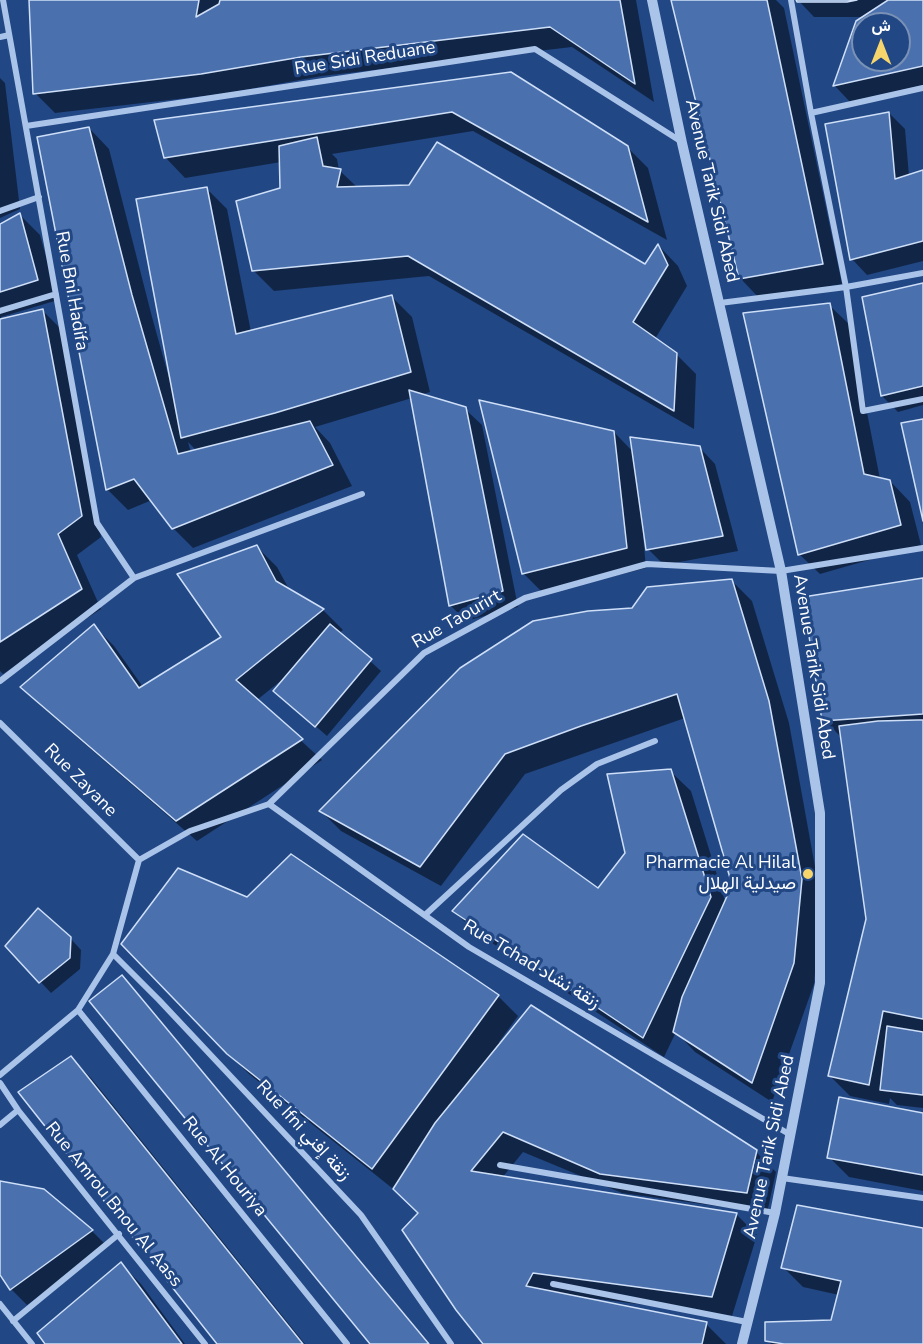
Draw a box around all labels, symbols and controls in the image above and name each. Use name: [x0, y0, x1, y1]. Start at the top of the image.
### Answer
north arrow: [851, 12, 911, 72]
text: ش: [871, 15, 891, 37]
street label: Rue Sidi Reduane: [293, 37, 437, 81]
street label: Avenue Tarik Sidi Abed: [679, 97, 743, 285]
street label: Rue Bni Hadifa: [50, 230, 92, 352]
street label: Avenue Tarik Sidi Abed: [788, 573, 838, 761]
street label: Rue Taourirt: [409, 586, 505, 654]
street label: Rue Zayane: [39, 740, 121, 822]
place label: Pharmacie Al Hilal صيدلية الهلال: [646, 853, 796, 896]
marker: Pharmacie Al Hilal صيدلية الهلال: [801, 867, 815, 881]
street label: Rue Tchad زنقة نشاد: [459, 916, 603, 1014]
street label: Avenue Tarik Sidi Abed: [740, 1053, 800, 1241]
street label: Rue Ifni زنقة إفني: [251, 1076, 355, 1186]
street label: Rue Al Houriya: [177, 1113, 271, 1221]
street label: Rue Amrou Bnou Al Aass: [40, 1118, 186, 1292]

